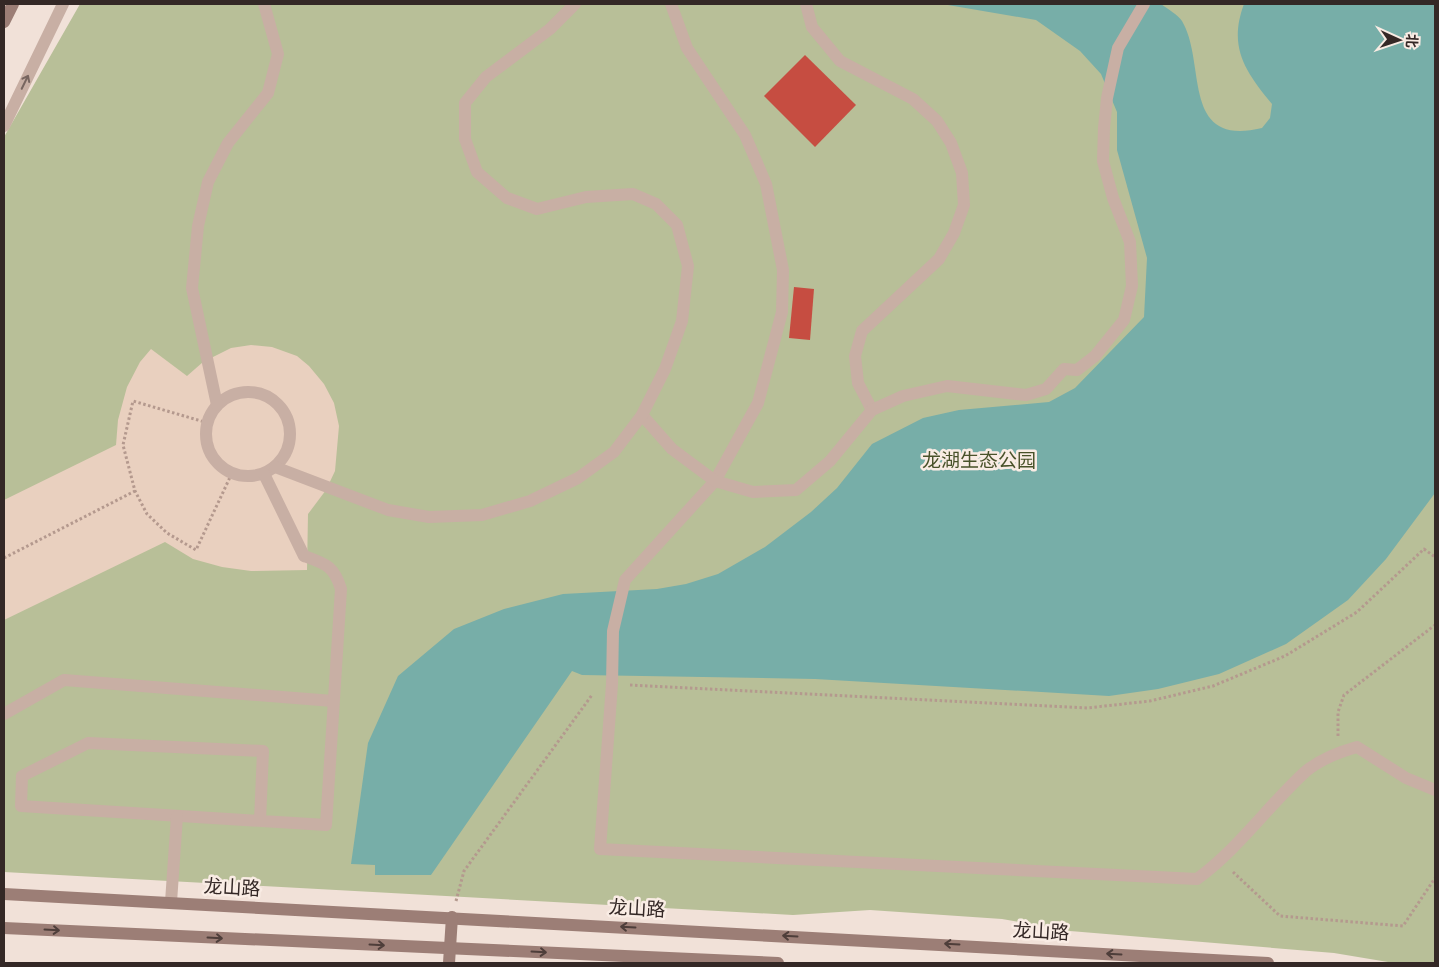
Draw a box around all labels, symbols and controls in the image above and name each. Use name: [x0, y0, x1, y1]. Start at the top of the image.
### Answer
north arrow: [1374, 15, 1424, 65]
text: 北: [1404, 33, 1419, 48]
one-way arrow: [20, 75, 30, 90]
park label: 龙湖生态公园: [922, 450, 1036, 471]
street label: 龙山路: [203, 877, 261, 899]
street label: 龙山路: [608, 898, 666, 920]
street label: 龙山路: [1012, 921, 1070, 943]
one-way arrow: [620, 922, 636, 931]
one-way arrow: [44, 926, 60, 935]
one-way arrow: [782, 931, 798, 940]
one-way arrow: [207, 933, 223, 942]
one-way arrow: [368, 940, 385, 950]
one-way arrow: [944, 940, 960, 949]
one-way arrow: [531, 948, 547, 957]
one-way arrow: [1107, 949, 1123, 958]

